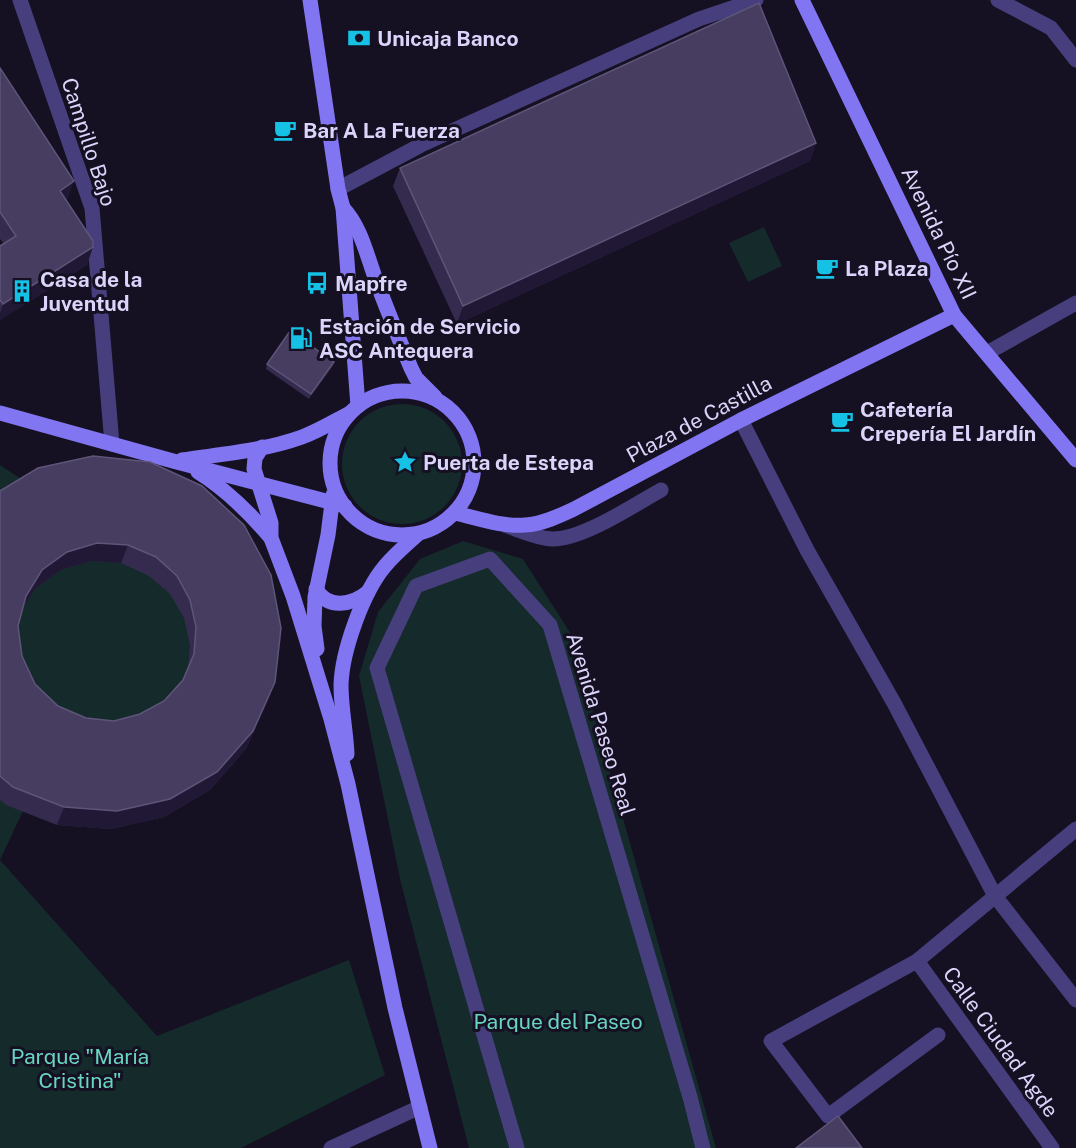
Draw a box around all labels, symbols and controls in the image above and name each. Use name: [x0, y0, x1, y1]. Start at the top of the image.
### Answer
bank icon: Unicaja Banco: [346, 25, 372, 51]
place label: Unicaja Banco: [377, 26, 519, 51]
street label: Campillo Bajo: [56, 75, 122, 209]
cafe icon: Bar A La Fuerza: [272, 117, 298, 143]
place label: Bar A La Fuerza: [303, 118, 460, 143]
street label: Avenida Pío XII: [896, 163, 982, 303]
cafe icon: La Plaza: [814, 255, 840, 281]
place label: La Plaza: [845, 256, 928, 281]
place label: Casa de la Juventud: [40, 267, 142, 316]
bus stop icon: Mapfre: [304, 270, 330, 296]
place label: Mapfre: [335, 271, 408, 296]
building icon: Casa de la Juventud: [9, 278, 35, 304]
place label: Estación de Servicio ASC Antequera: [319, 314, 521, 363]
fuel station icon: Estación de Servicio ASC Antequera: [288, 325, 314, 351]
street label: Plaza de Castilla: [622, 370, 776, 468]
place label: Cafetería Crepería El Jardín: [860, 397, 1036, 446]
cafe icon: Cafetería Crepería El Jardín: [829, 408, 855, 434]
place icon: Puerta de Estepa: [392, 449, 418, 475]
place label: Puerta de Estepa: [423, 450, 594, 475]
street label: Avenida Paseo Real: [561, 629, 641, 819]
street label: Calle Ciudad Agde: [938, 962, 1064, 1122]
park label: Parque del Paseo: [473, 1009, 643, 1034]
park label: Parque "María Cristina": [11, 1044, 149, 1093]

